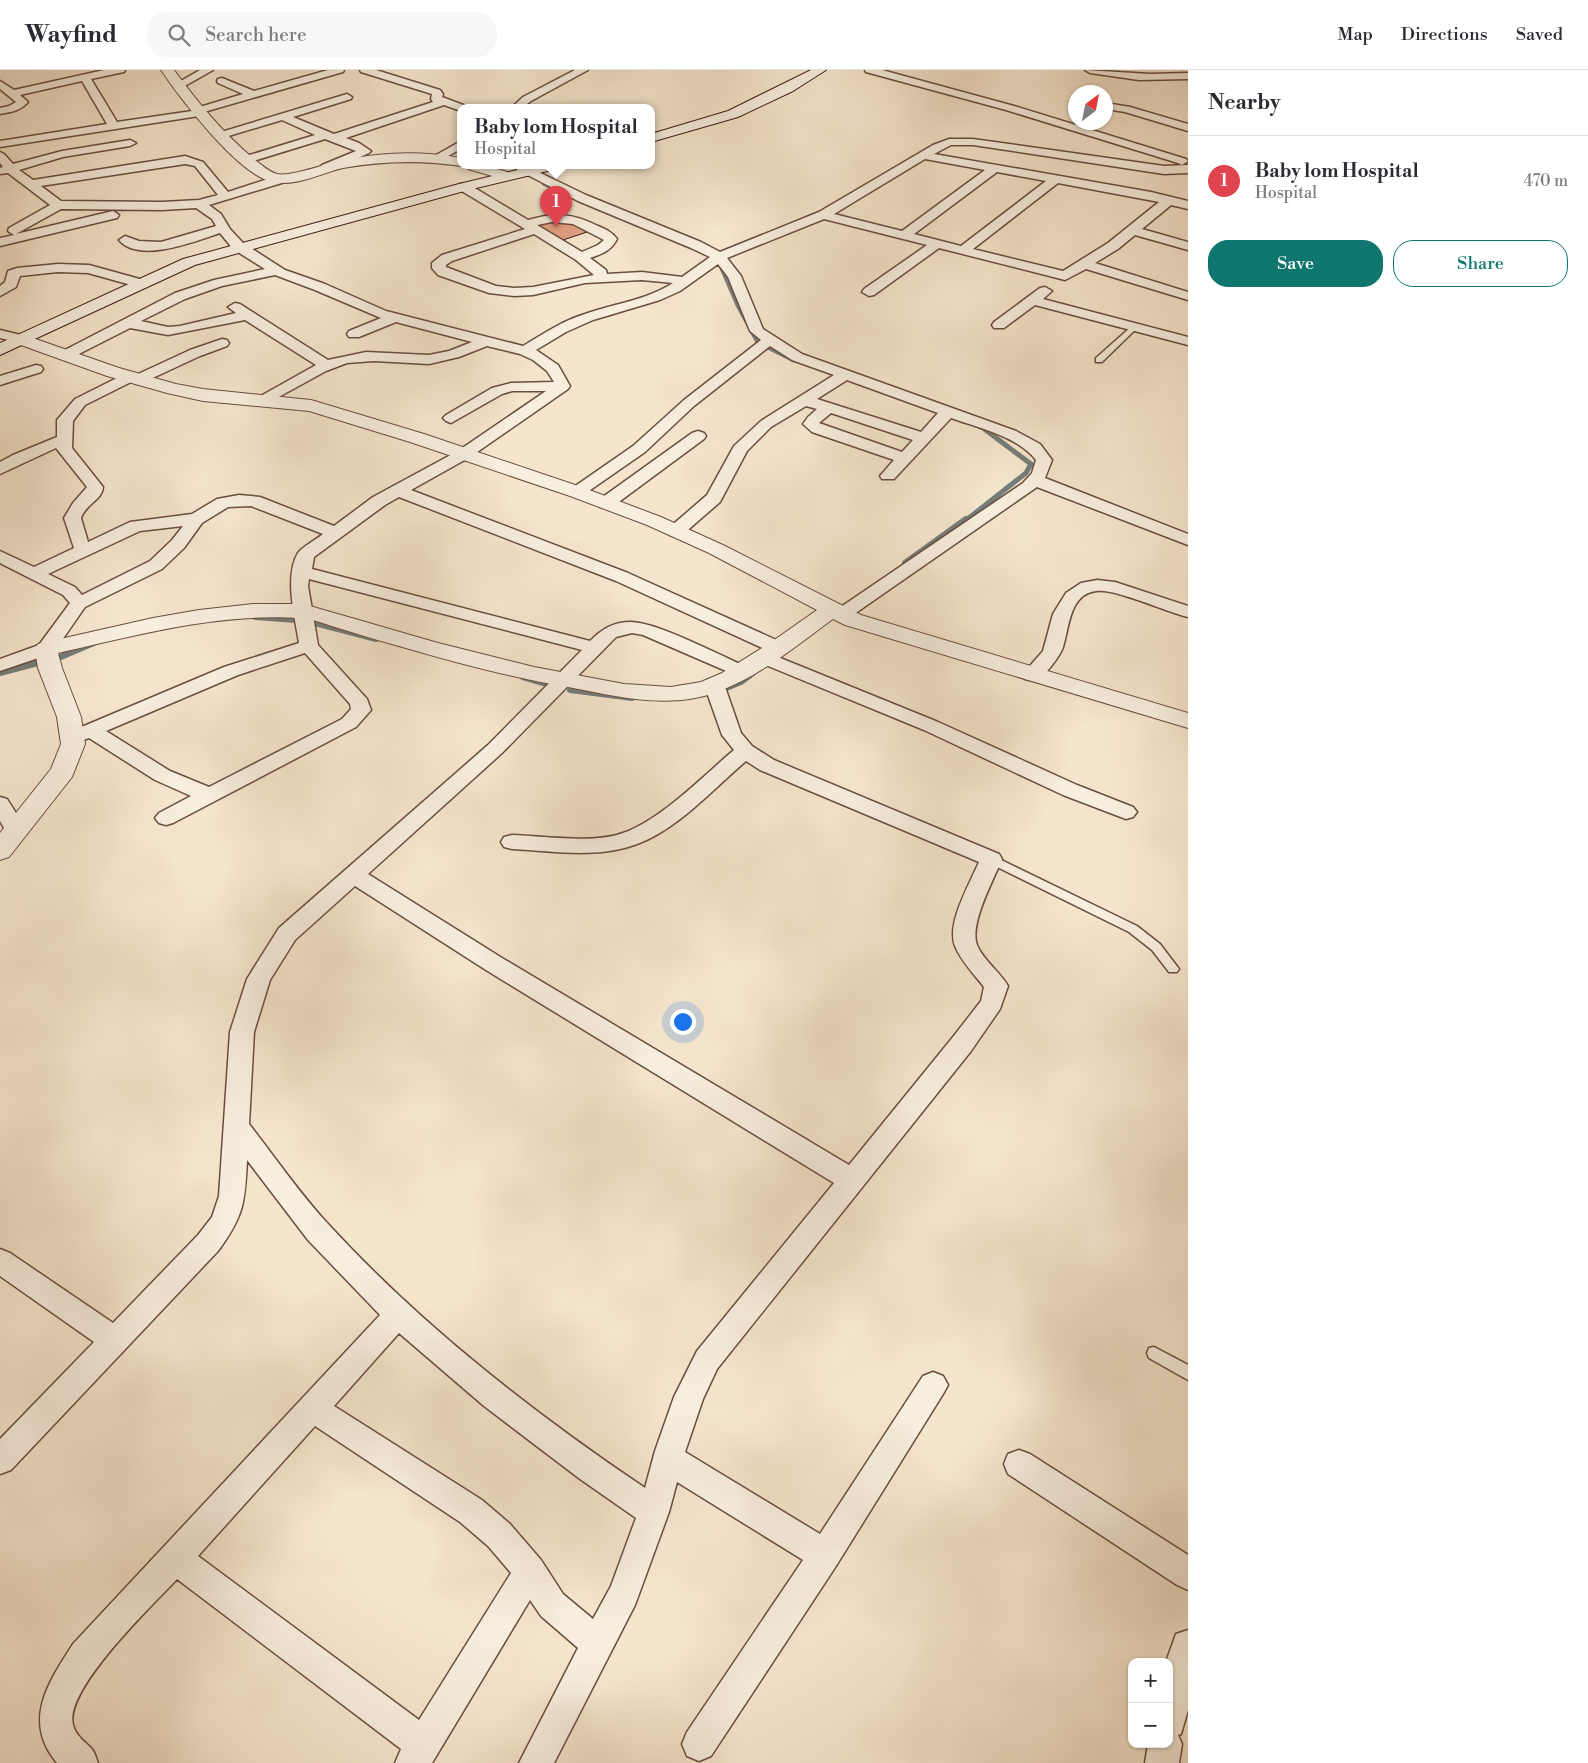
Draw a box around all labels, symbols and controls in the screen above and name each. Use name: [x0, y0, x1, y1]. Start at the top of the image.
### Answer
search box: [147, 12, 497, 57]
text: Wayfind: [25, 20, 117, 50]
icon: search: [165, 21, 193, 49]
text: Search here: [205, 23, 307, 47]
text: Map: [1337, 23, 1373, 46]
text: Directions: [1401, 23, 1488, 46]
text: Saved: [1516, 23, 1563, 46]
north arrow: [1068, 85, 1113, 130]
text: Nearby: [1208, 90, 1281, 116]
popup: [457, 104, 655, 169]
text: Baby lom Hospital: [474, 115, 638, 139]
text: Hospital: [474, 139, 536, 159]
text: Baby lom Hospital: [1255, 159, 1419, 183]
text: 1: [1220, 171, 1228, 191]
text: 470 m: [1524, 171, 1568, 191]
text: Hospital: [1255, 183, 1317, 203]
pin: 1: [540, 186, 572, 227]
button: Save: [1208, 240, 1383, 287]
button: Share: [1393, 240, 1568, 287]
your location: [670, 1009, 696, 1035]
map controls: [1128, 1658, 1173, 1748]
button: +: [1128, 1658, 1173, 1703]
button: −: [1128, 1703, 1173, 1748]

